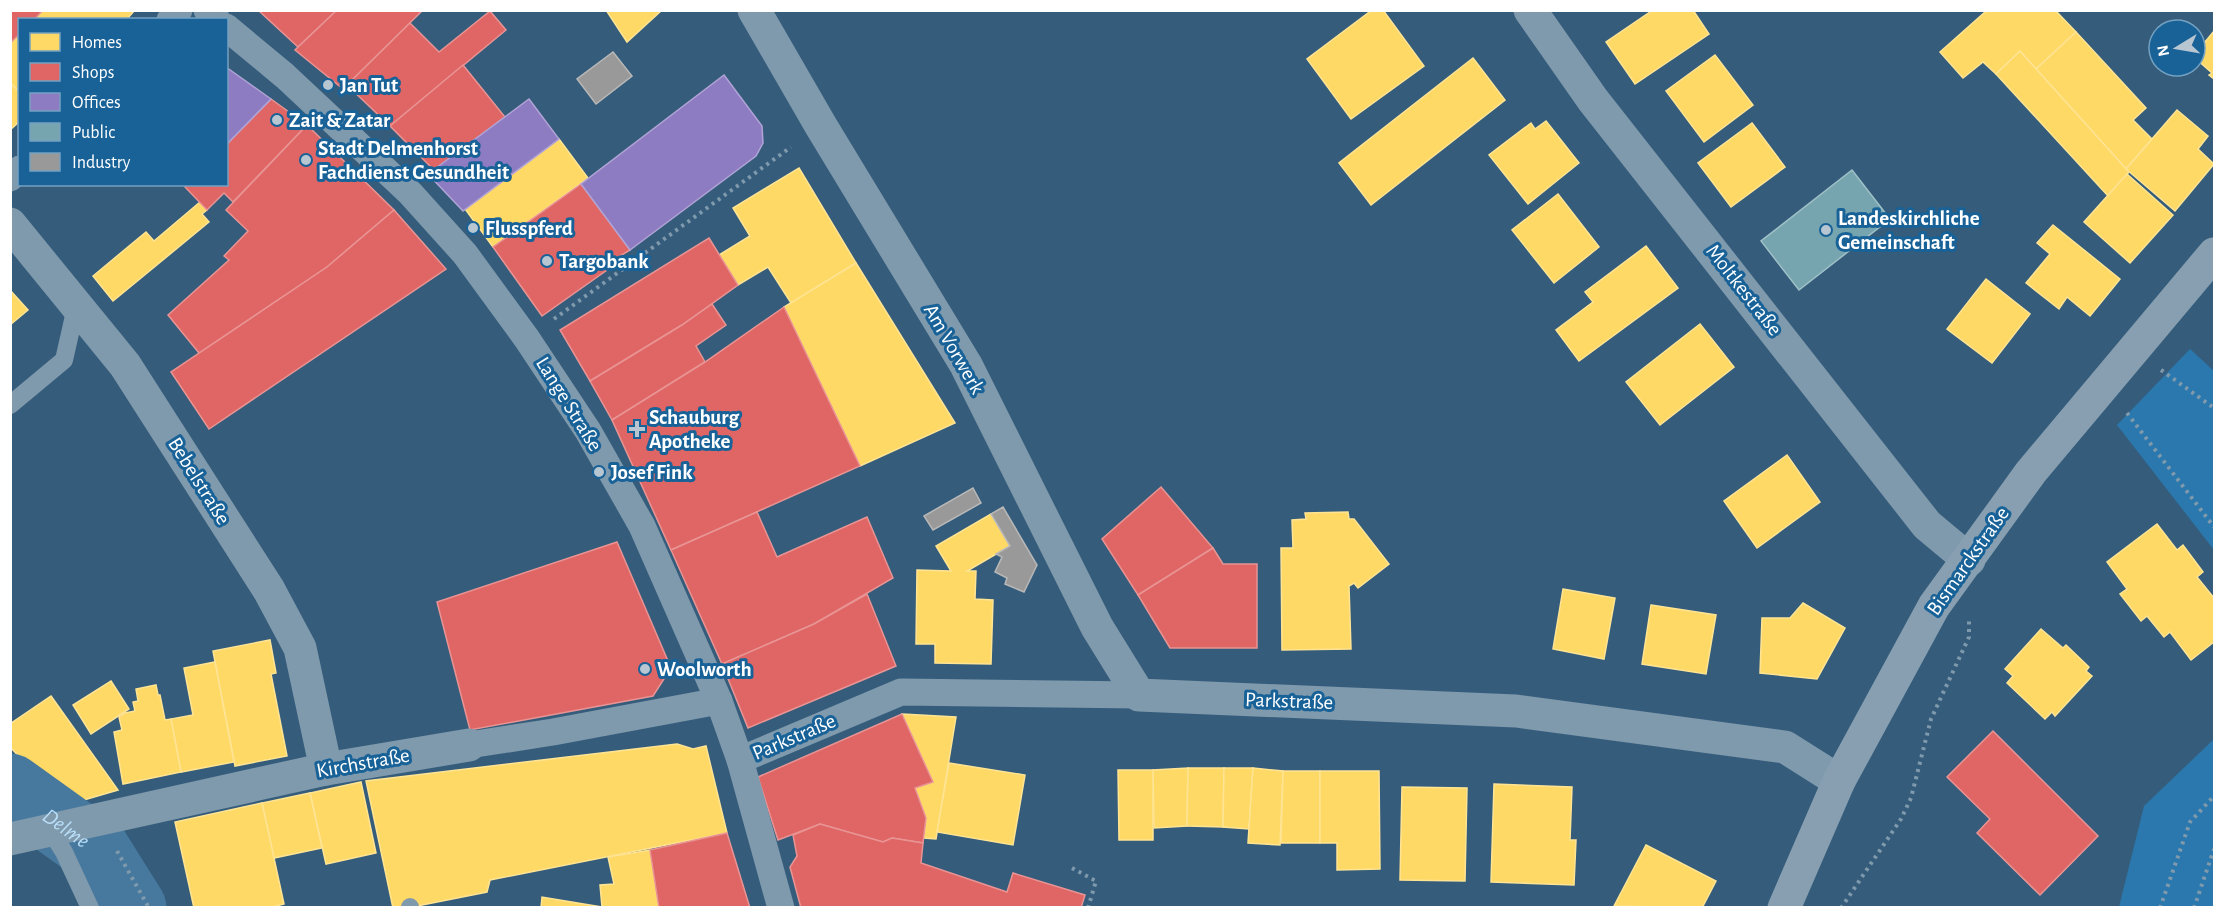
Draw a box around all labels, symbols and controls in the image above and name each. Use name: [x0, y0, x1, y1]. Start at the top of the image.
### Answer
legend: [18, 18, 228, 186]
north arrow: [2147, 18, 2207, 78]
text: Homes: [72, 34, 122, 52]
text: N: [2154, 44, 2172, 58]
text: Shops: [72, 64, 114, 82]
place label: Jan Tut: [340, 75, 398, 96]
marker: Jan Tut: [321, 78, 335, 92]
text: Offices: [72, 94, 121, 112]
place label: Zait & Zatar: [289, 110, 391, 131]
marker: Zait & Zatar: [270, 113, 284, 127]
text: Public: [72, 124, 115, 142]
place label: Stadt Delmenhorst Fachdienst Gesundheit: [318, 138, 509, 183]
marker: Stadt Delmenhorst Fachdienst Gesundheit: [299, 153, 313, 167]
text: Industry: [72, 154, 131, 172]
place label: Landeskirchliche Gemeinschaft: [1838, 208, 1980, 253]
place label: Flusspferd: [485, 218, 573, 239]
marker: Flusspferd: [466, 221, 480, 235]
marker: Landeskirchliche Gemeinschaft: [1819, 223, 1833, 237]
street label: Moltkestraße: [1702, 240, 1786, 340]
place label: Targobank: [559, 251, 649, 272]
marker: Targobank: [540, 254, 554, 268]
street label: Am Vorwerk: [920, 300, 988, 398]
street label: Lange Straße: [532, 353, 606, 455]
place label: Schauburg Apotheke: [649, 407, 739, 452]
marker: Schauburg Apotheke: [630, 422, 644, 436]
street label: Bebelstraße: [164, 434, 234, 528]
place label: Josef Fink: [611, 462, 693, 483]
marker: Josef Fink: [592, 465, 606, 479]
street label: Bismarckstraße: [1923, 503, 2013, 619]
place label: Woolworth: [657, 659, 752, 680]
marker: Woolworth: [638, 662, 652, 676]
street label: Parkstraße: [1245, 689, 1333, 713]
street label: Parkstraße: [749, 710, 839, 764]
street label: Kirchstraße: [315, 744, 411, 782]
water label: Delme: [39, 804, 93, 852]

